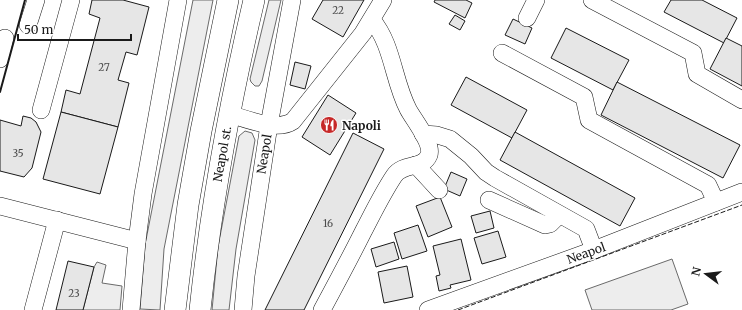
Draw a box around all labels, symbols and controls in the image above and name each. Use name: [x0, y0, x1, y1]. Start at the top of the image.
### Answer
house number: 22: [332, 4, 344, 17]
scale bar: [18, 16, 131, 42]
text: 50 m: [24, 22, 53, 37]
house number: 27: [98, 61, 110, 74]
restaurant icon: Napoli: [319, 115, 339, 135]
place label: Napoli: [342, 118, 381, 133]
street label: Neapol st.: [210, 125, 234, 183]
street label: Neapol: [253, 133, 275, 175]
house number: 35: [12, 147, 24, 160]
house number: 16: [323, 217, 333, 230]
street label: Neapol: [565, 239, 608, 267]
north arrow: [686, 254, 726, 294]
text: N: [688, 265, 704, 277]
house number: 23: [68, 287, 80, 300]

